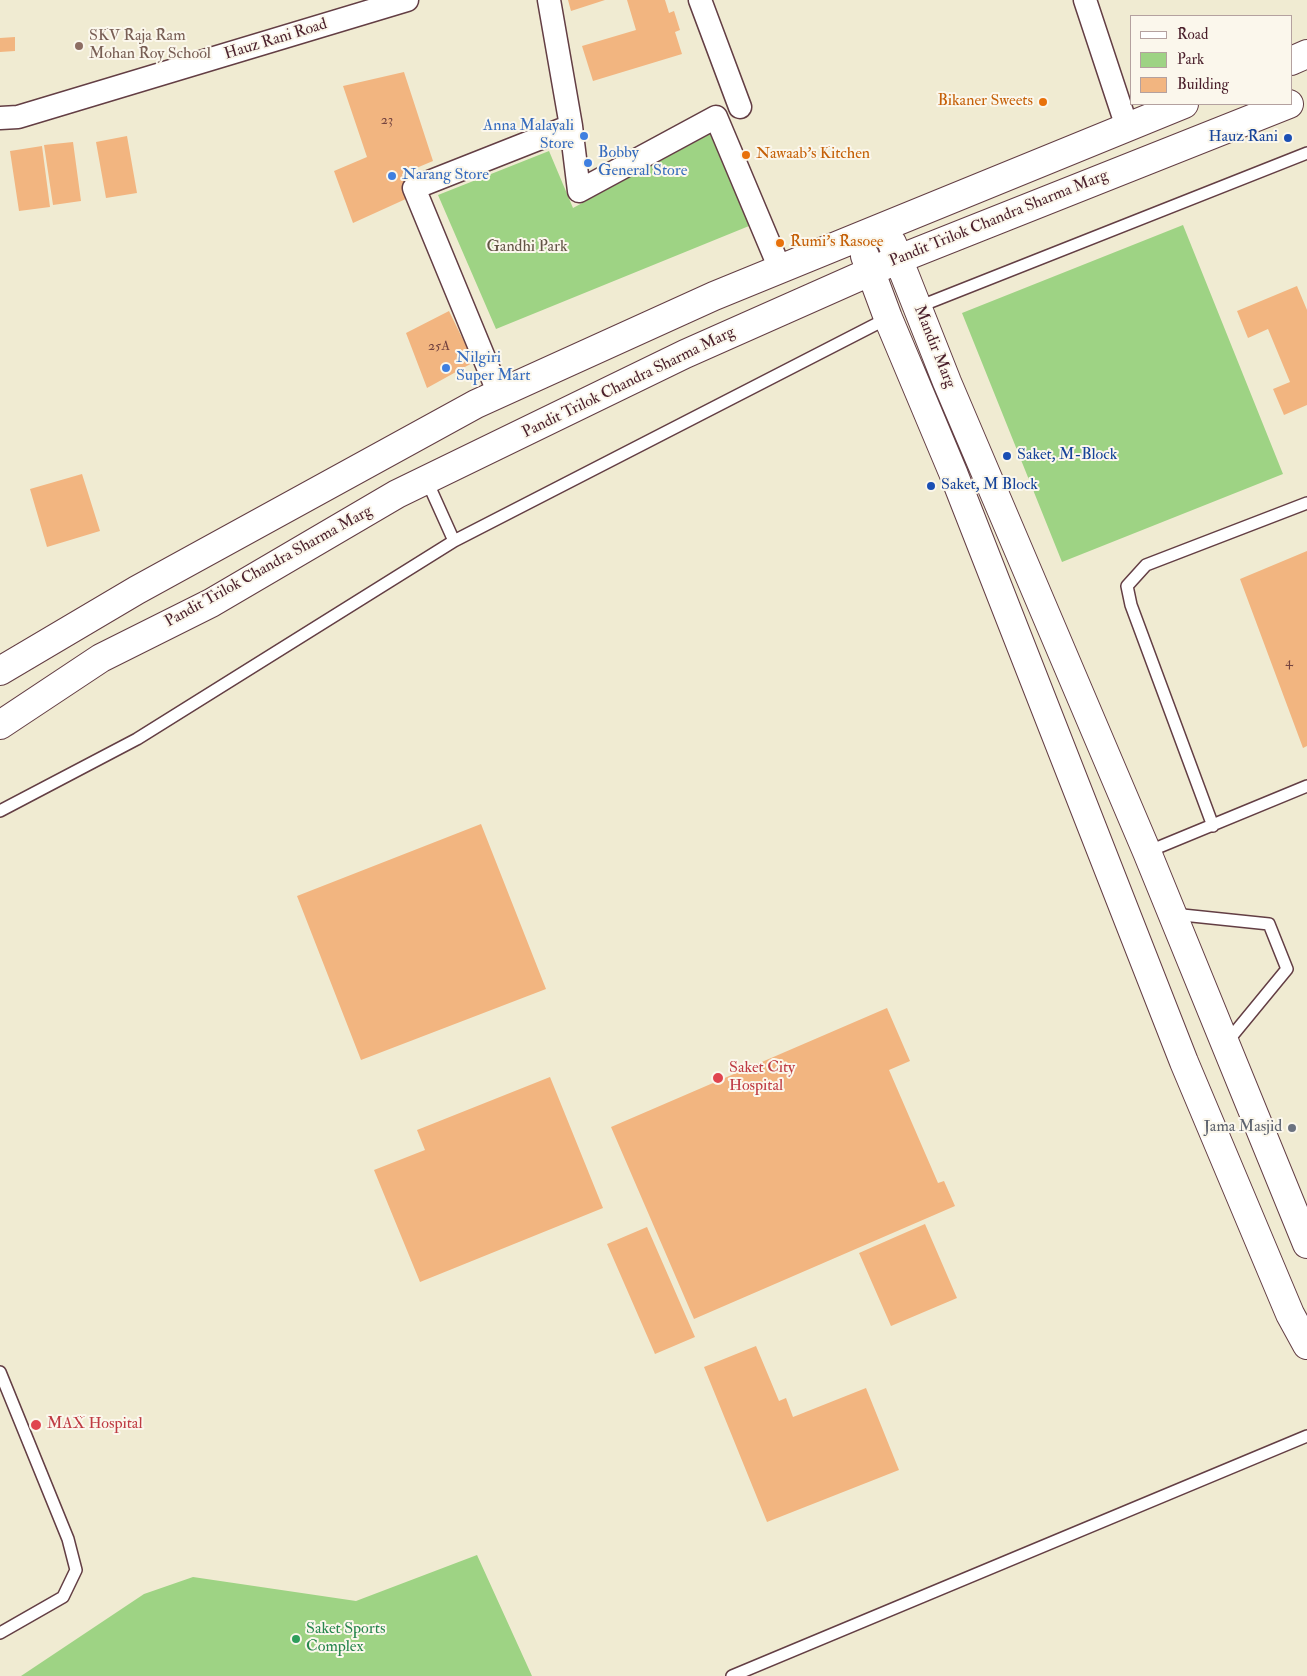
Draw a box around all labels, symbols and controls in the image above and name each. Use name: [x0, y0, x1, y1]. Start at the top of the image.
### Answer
street label: Hauz Rani Road: [222, 15, 330, 65]
legend: [1130, 15, 1292, 105]
text: Road: [1177, 25, 1208, 44]
place label: SKV Raja Ram Mohan Roy School: [89, 27, 211, 65]
marker: SKV Raja Ram Mohan Roy School: [73, 40, 85, 52]
text: Park: [1177, 50, 1204, 69]
text: Building: [1177, 75, 1229, 94]
place label: Bikaner Sweets: [937, 92, 1033, 112]
marker: Bikaner Sweets: [1037, 96, 1049, 108]
house number: 23: [381, 113, 393, 129]
place label: Anna Malayali Store: [483, 117, 574, 155]
place label: Hauz Rani: [1208, 128, 1278, 148]
marker: Anna Malayali Store: [578, 130, 590, 142]
marker: Hauz Rani: [1282, 132, 1294, 144]
place label: Bobby General Store: [598, 144, 687, 182]
place label: Nawaab's Kitchen: [756, 145, 870, 165]
marker: Nawaab's Kitchen: [740, 149, 752, 161]
marker: Bobby General Store: [582, 157, 594, 169]
place label: Narang Store: [402, 166, 489, 186]
street label: Pandit Trilok Chandra Sharma Marg: [887, 166, 1111, 272]
marker: Narang Store: [386, 170, 398, 182]
place label: Rumi's Rasoee: [790, 233, 884, 253]
marker: Rumi's Rasoee: [774, 237, 786, 249]
park label: Gandhi Park: [486, 238, 568, 258]
street label: Mandir Marg: [909, 303, 959, 391]
street label: Pandit Trilok Chandra Sharma Marg: [520, 323, 738, 443]
house number: 25A: [428, 339, 450, 355]
place label: Nilgiri Super Mart: [456, 349, 530, 387]
marker: Nilgiri Super Mart: [440, 362, 452, 374]
place label: Saket, M-Block: [1017, 446, 1117, 466]
marker: Saket, M-Block: [1001, 450, 1013, 462]
place label: Saket, M Block: [941, 476, 1038, 496]
marker: Saket, M Block: [925, 480, 937, 492]
street label: Pandit Trilok Chandra Sharma Marg: [162, 502, 376, 632]
house number: 4: [1285, 655, 1293, 671]
place label: Saket City Hospital: [729, 1059, 795, 1097]
marker: Saket City Hospital: [711, 1071, 725, 1085]
place label: Jama Masjid: [1204, 1118, 1282, 1138]
marker: Jama Masjid: [1286, 1122, 1298, 1134]
place label: MAX Hospital: [47, 1415, 143, 1435]
marker: MAX Hospital: [29, 1418, 43, 1432]
place label: Saket Sports Complex: [306, 1620, 385, 1658]
marker: Saket Sports Complex: [290, 1633, 302, 1645]

